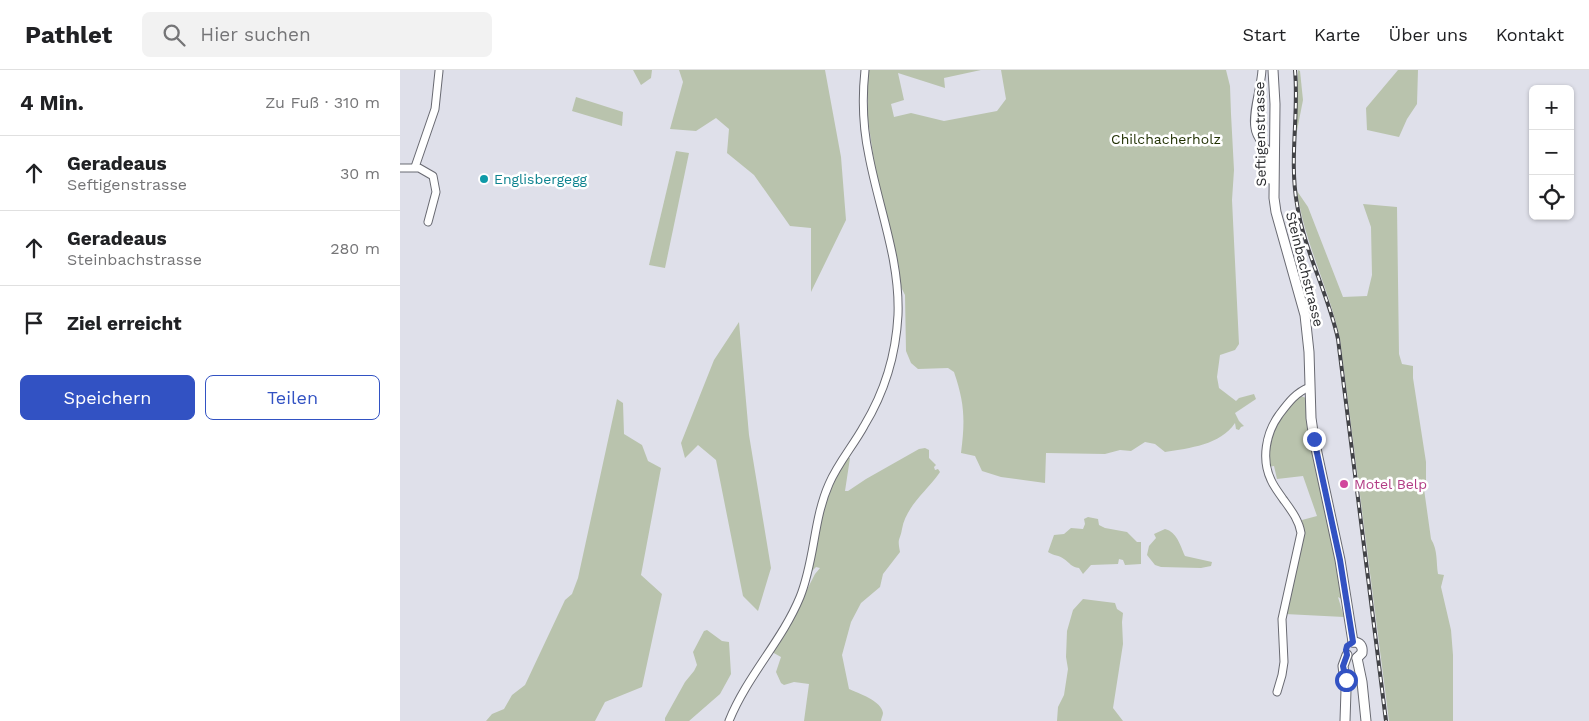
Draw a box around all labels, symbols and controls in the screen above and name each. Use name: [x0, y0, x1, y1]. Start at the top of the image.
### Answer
search box: [142, 12, 492, 57]
text: Pathlet: [25, 21, 112, 49]
icon: search: [160, 21, 188, 49]
text: Hier suchen: [200, 23, 311, 46]
text: Start: [1242, 24, 1286, 45]
text: Karte: [1314, 24, 1361, 45]
text: Über uns: [1389, 24, 1468, 45]
text: Kontakt: [1496, 24, 1564, 45]
street label: Seftigenstrasse: [1251, 81, 1269, 187]
map controls: [1529, 85, 1574, 220]
button: +: [1529, 85, 1574, 130]
text: 4 Min.: [20, 90, 84, 115]
text: Zu Fuß · 310 m: [265, 93, 380, 112]
button: −: [1529, 130, 1574, 175]
park label: Chilchacherholz: [1111, 131, 1221, 147]
text: Geradeaus: [67, 152, 167, 175]
icon: ahead: [20, 159, 48, 187]
text: 30 m: [340, 164, 380, 183]
place label: Englisbergegg: [494, 171, 588, 187]
marker: Englisbergegg: [478, 173, 490, 185]
text: Seftigenstrasse: [67, 175, 187, 194]
button: locate: [1529, 175, 1574, 220]
street label: Steinbachstrasse: [1283, 210, 1327, 328]
text: Geradeaus: [67, 227, 167, 250]
icon: ahead: [20, 234, 48, 262]
text: 280 m: [330, 239, 380, 258]
text: Steinbachstrasse: [67, 250, 202, 269]
icon: arrive: [20, 309, 48, 337]
text: Ziel erreicht: [67, 312, 182, 335]
button: Speichern: [20, 375, 195, 420]
button: Teilen: [205, 375, 380, 420]
route end: [1303, 428, 1326, 451]
place label: Motel Belp: [1354, 476, 1427, 492]
marker: Motel Belp: [1338, 478, 1350, 490]
route start: [1335, 669, 1358, 692]

